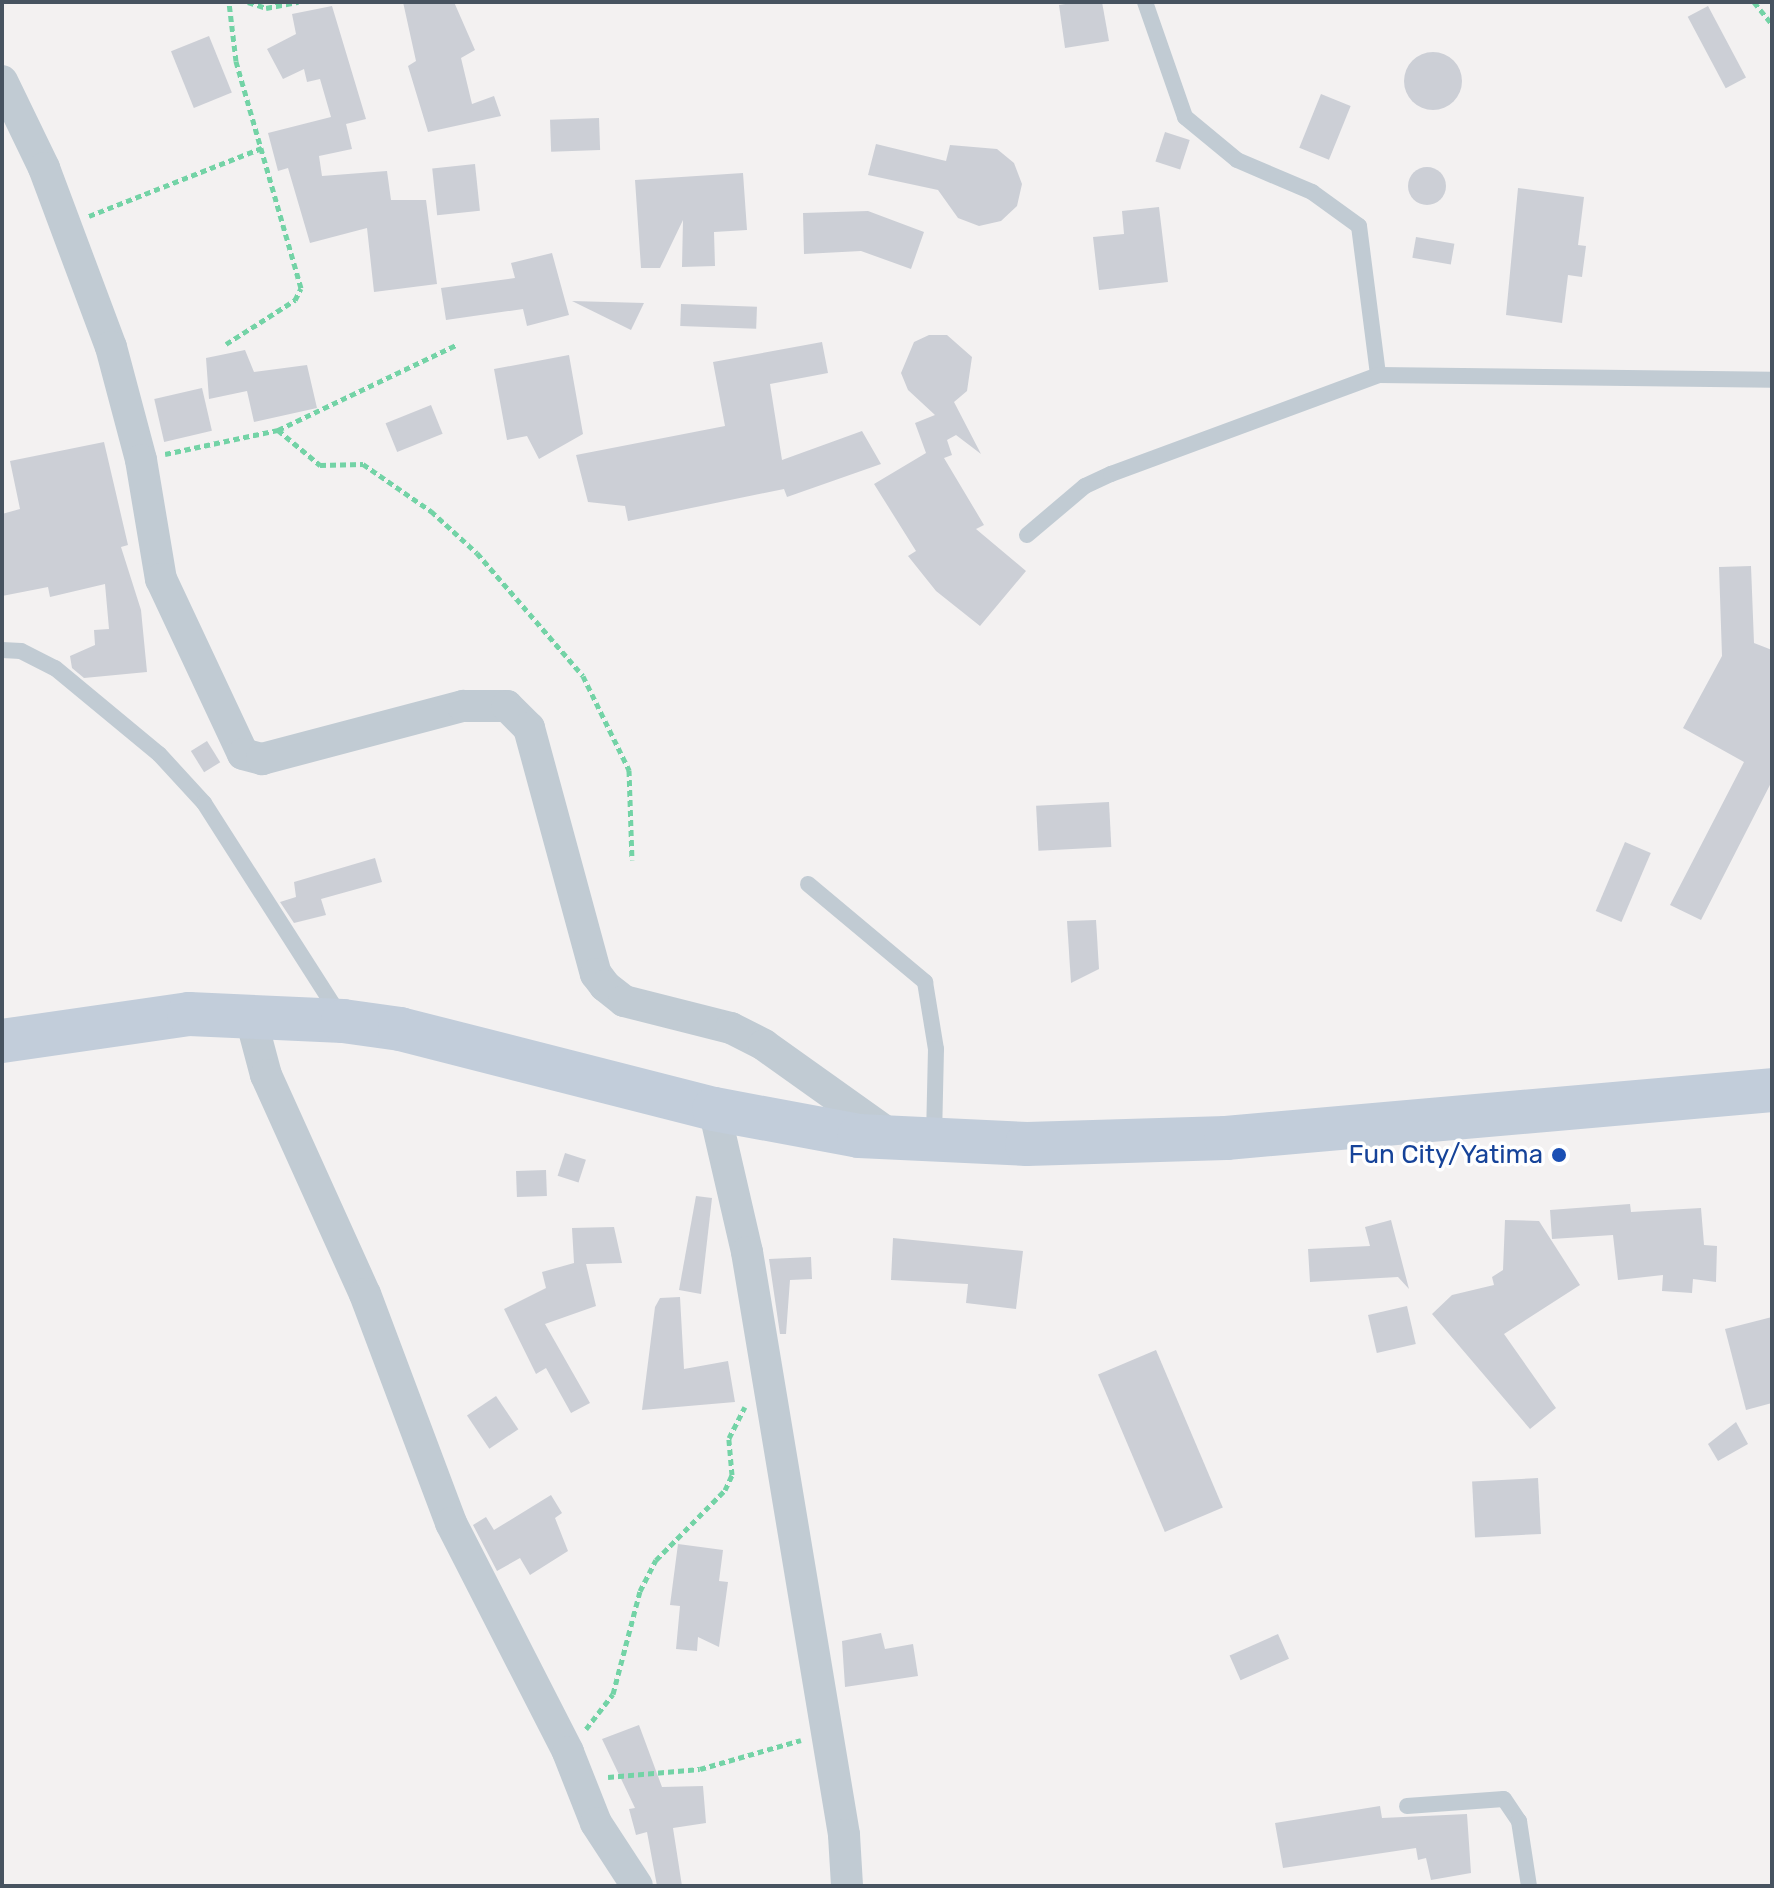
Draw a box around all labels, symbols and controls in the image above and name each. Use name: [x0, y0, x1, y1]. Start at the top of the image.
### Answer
place label: Fun City/Yatima: [1349, 1139, 1543, 1171]
marker: Fun City/Yatima: [1550, 1146, 1568, 1164]

